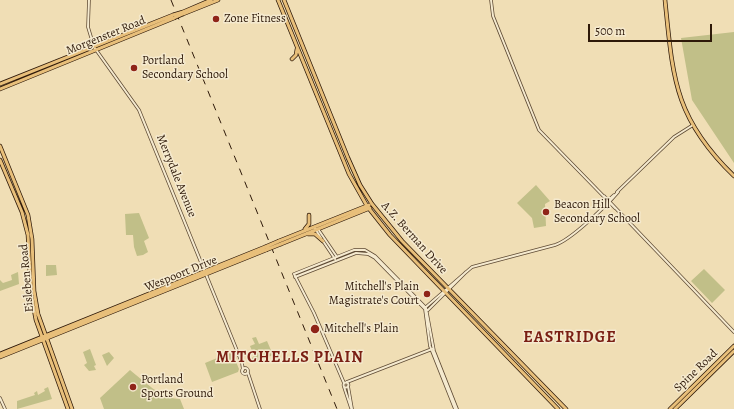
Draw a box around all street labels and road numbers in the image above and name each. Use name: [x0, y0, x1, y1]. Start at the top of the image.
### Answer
street label: Morgenster Road: [64, 13, 148, 59]
street label: Merrydale Avenue: [153, 132, 199, 220]
street label: A.Z. Berman Drive: [378, 199, 450, 277]
street label: Eisleben Road: [17, 243, 37, 313]
street label: Wespoort Drive: [143, 253, 219, 295]
street label: Spine Road: [671, 347, 721, 395]

